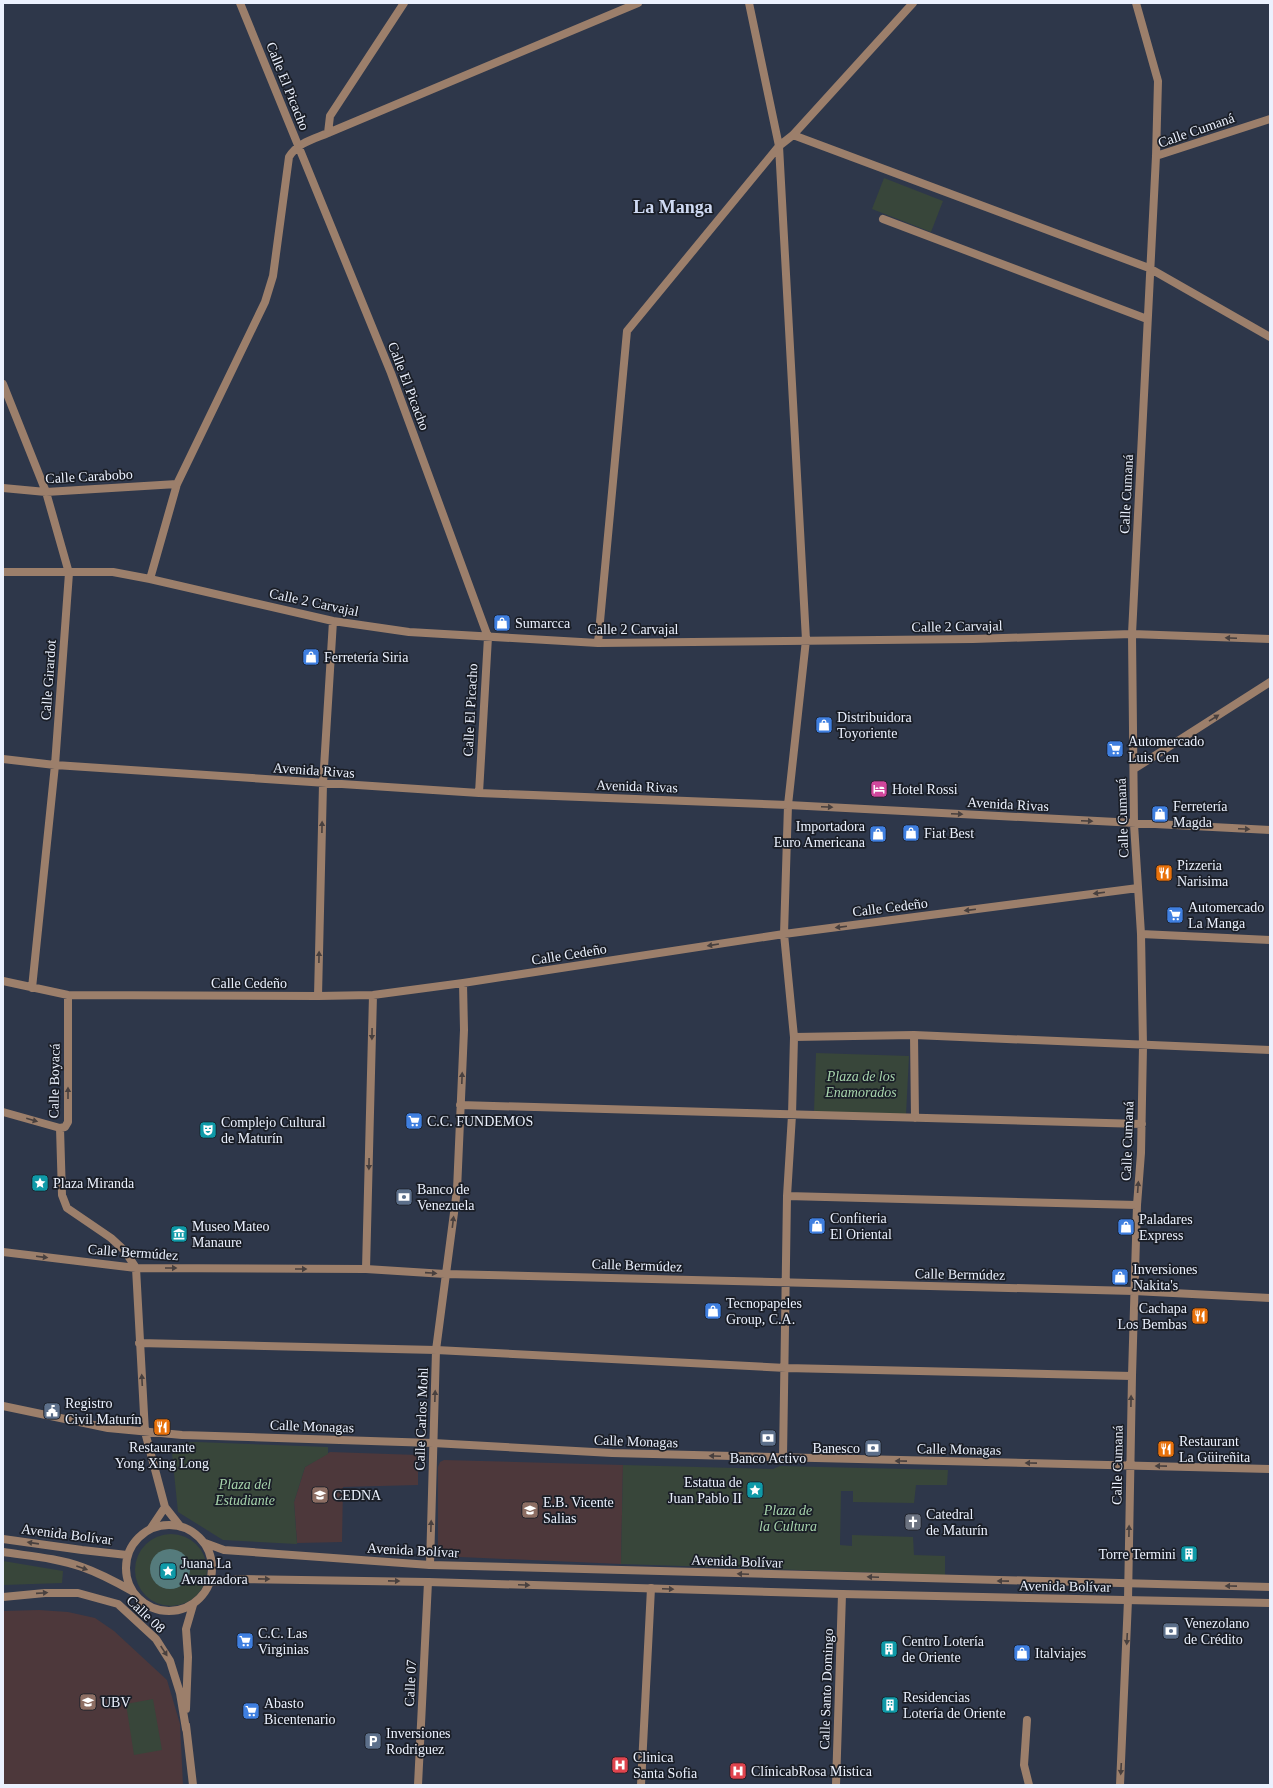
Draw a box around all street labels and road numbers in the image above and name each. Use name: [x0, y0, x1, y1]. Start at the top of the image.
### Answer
street label: Calle El Picacho: [263, 40, 312, 132]
street label: Calle Cumaná: [1156, 110, 1237, 151]
street label: Calle El Picacho: [385, 340, 432, 432]
street label: Calle Cumaná: [1117, 453, 1136, 534]
street label: Calle Carabobo: [45, 467, 133, 486]
street label: Calle 2 Carvajal: [268, 586, 360, 619]
street label: Calle 2 Carvajal: [911, 618, 1003, 635]
street label: Calle 2 Carvajal: [588, 622, 679, 637]
street label: Calle Girardot: [38, 639, 59, 721]
street label: Calle El Picacho: [461, 663, 480, 757]
street label: Avenida Rivas: [273, 760, 355, 781]
street label: Calle Cumaná: [1114, 777, 1131, 858]
street label: Avenida Rivas: [596, 778, 678, 795]
street label: Avenida Rivas: [967, 795, 1049, 814]
street label: Calle Cedeño: [852, 895, 929, 920]
street label: Calle Cedeño: [530, 941, 608, 968]
street label: Calle Cedeño: [211, 976, 287, 991]
street label: Calle Boyacá: [46, 1043, 63, 1119]
street label: Calle Cumaná: [1119, 1100, 1136, 1181]
street label: Calle Bermúdez: [87, 1242, 179, 1263]
street label: Calle Bermúdez: [591, 1256, 683, 1275]
street label: Calle Bermúdez: [915, 1266, 1005, 1283]
street label: Calle Carlos Mohl: [412, 1367, 431, 1471]
street label: Calle Monagas: [270, 1418, 354, 1435]
street label: Calle Cumaná: [1109, 1424, 1126, 1505]
street label: Calle Monagas: [594, 1433, 678, 1450]
street label: Calle Monagas: [917, 1441, 1001, 1458]
street label: Avenida Bolívar: [20, 1521, 114, 1548]
street label: Avenida Bolívar: [367, 1541, 460, 1560]
street label: Avenida Bolívar: [691, 1552, 783, 1571]
street label: Avenida Bolívar: [1019, 1578, 1111, 1595]
street label: Calle 08: [123, 1593, 168, 1636]
street label: Calle Santo Domingo: [817, 1628, 836, 1750]
street label: Calle 07: [402, 1659, 419, 1707]

